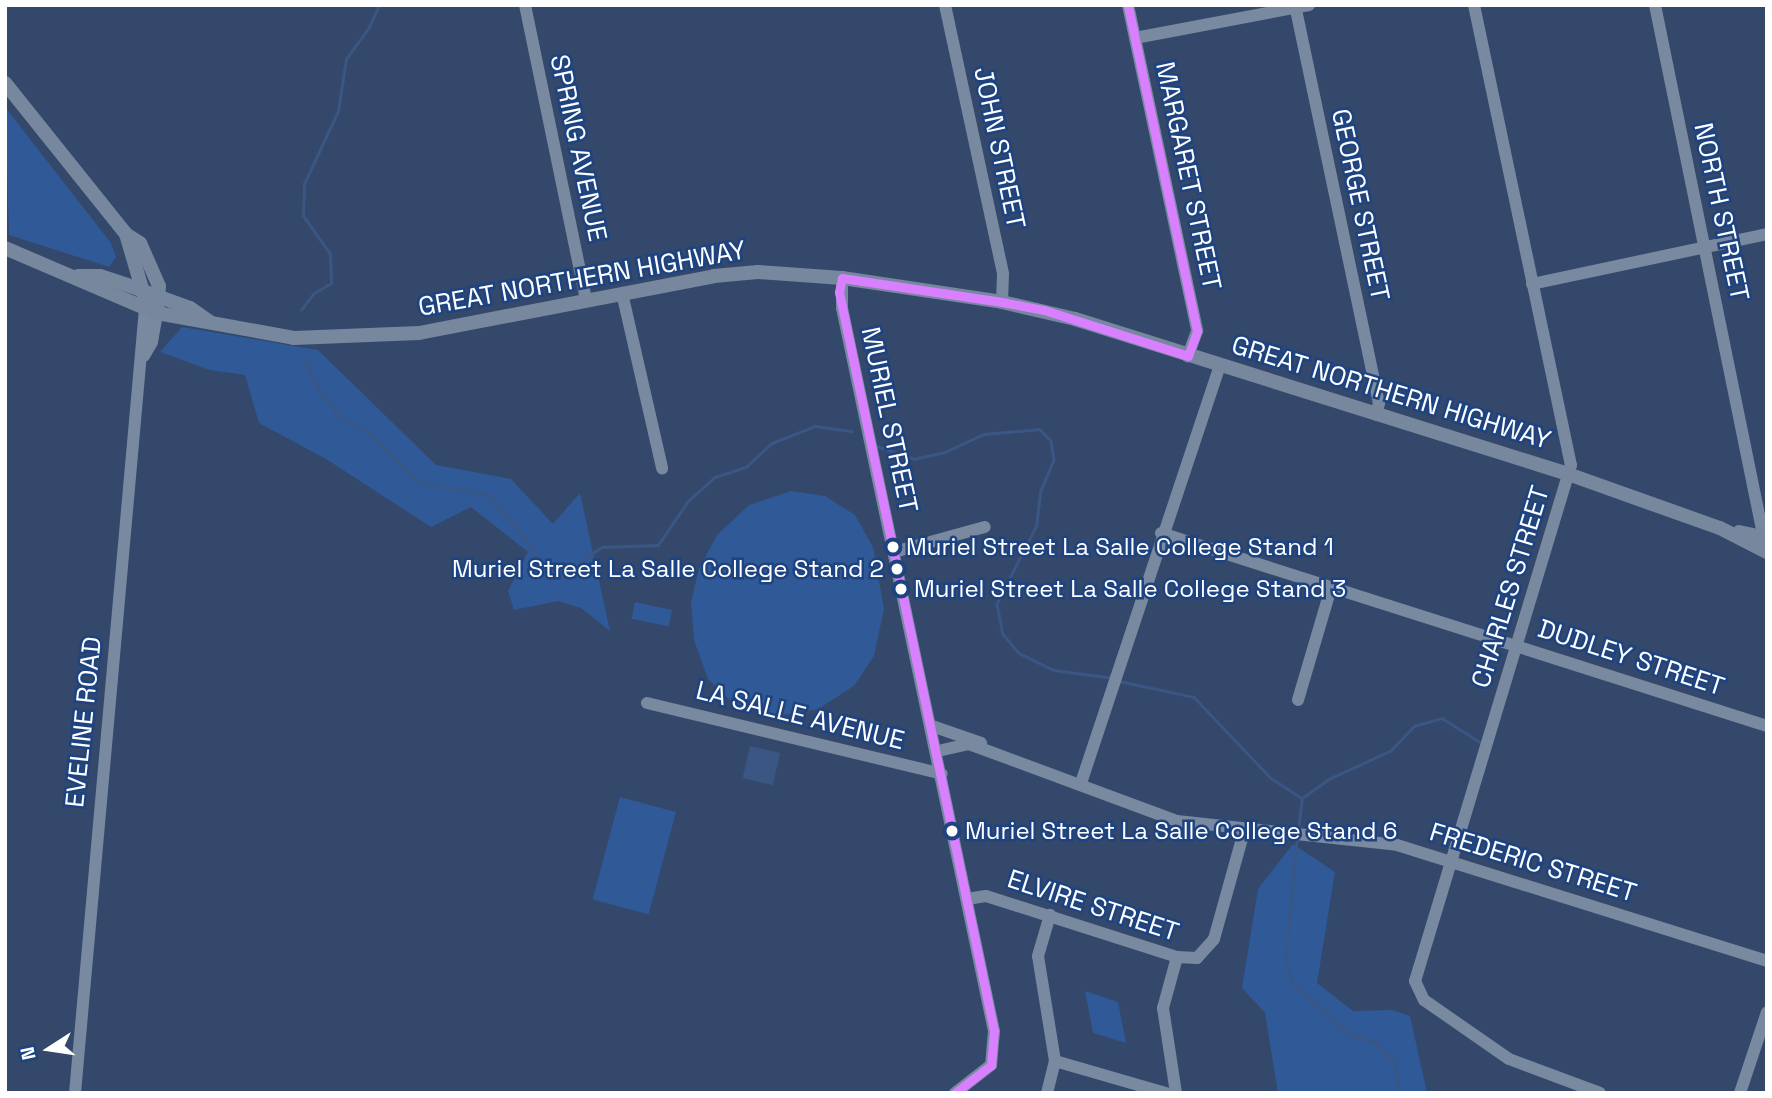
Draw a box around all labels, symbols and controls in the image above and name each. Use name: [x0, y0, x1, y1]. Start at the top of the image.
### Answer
street label: SPRING AVENUE: [543, 52, 613, 244]
street label: MARGARET STREET: [1148, 59, 1228, 293]
street label: JOHN STREET: [967, 64, 1031, 232]
street label: GEORGE STREET: [1324, 106, 1396, 304]
street label: NORTH STREET: [1687, 120, 1755, 304]
street label: GREAT NORTHERN HIGHWAY: [415, 235, 749, 323]
street label: MURIEL STREET: [854, 324, 924, 516]
street label: GREAT NORTHERN HIGHWAY: [1227, 329, 1555, 457]
street label: CHARLES STREET: [1465, 482, 1557, 692]
place label: Muriel Street La Salle College Stand 1: [906, 533, 1334, 561]
marker: Muriel Street La Salle College Stand 1: [886, 540, 900, 554]
place label: Muriel Street La Salle College Stand 2: [452, 555, 884, 583]
marker: Muriel Street La Salle College Stand 2: [890, 562, 904, 576]
place label: Muriel Street La Salle College Stand 3: [914, 575, 1346, 603]
marker: Muriel Street La Salle College Stand 3: [894, 582, 908, 596]
street label: DUDLEY STREET: [1534, 613, 1728, 703]
street label: EVELINE ROAD: [60, 635, 108, 809]
street label: LA SALLE AVENUE: [692, 675, 908, 757]
place label: Muriel Street La Salle College Stand 6: [965, 817, 1397, 845]
street label: FREDERIC STREET: [1426, 817, 1640, 909]
marker: Muriel Street La Salle College Stand 6: [945, 824, 959, 838]
street label: ELVIRE STREET: [1003, 864, 1183, 948]
north arrow: [14, 1014, 84, 1084]
text: N: [14, 1045, 42, 1062]

